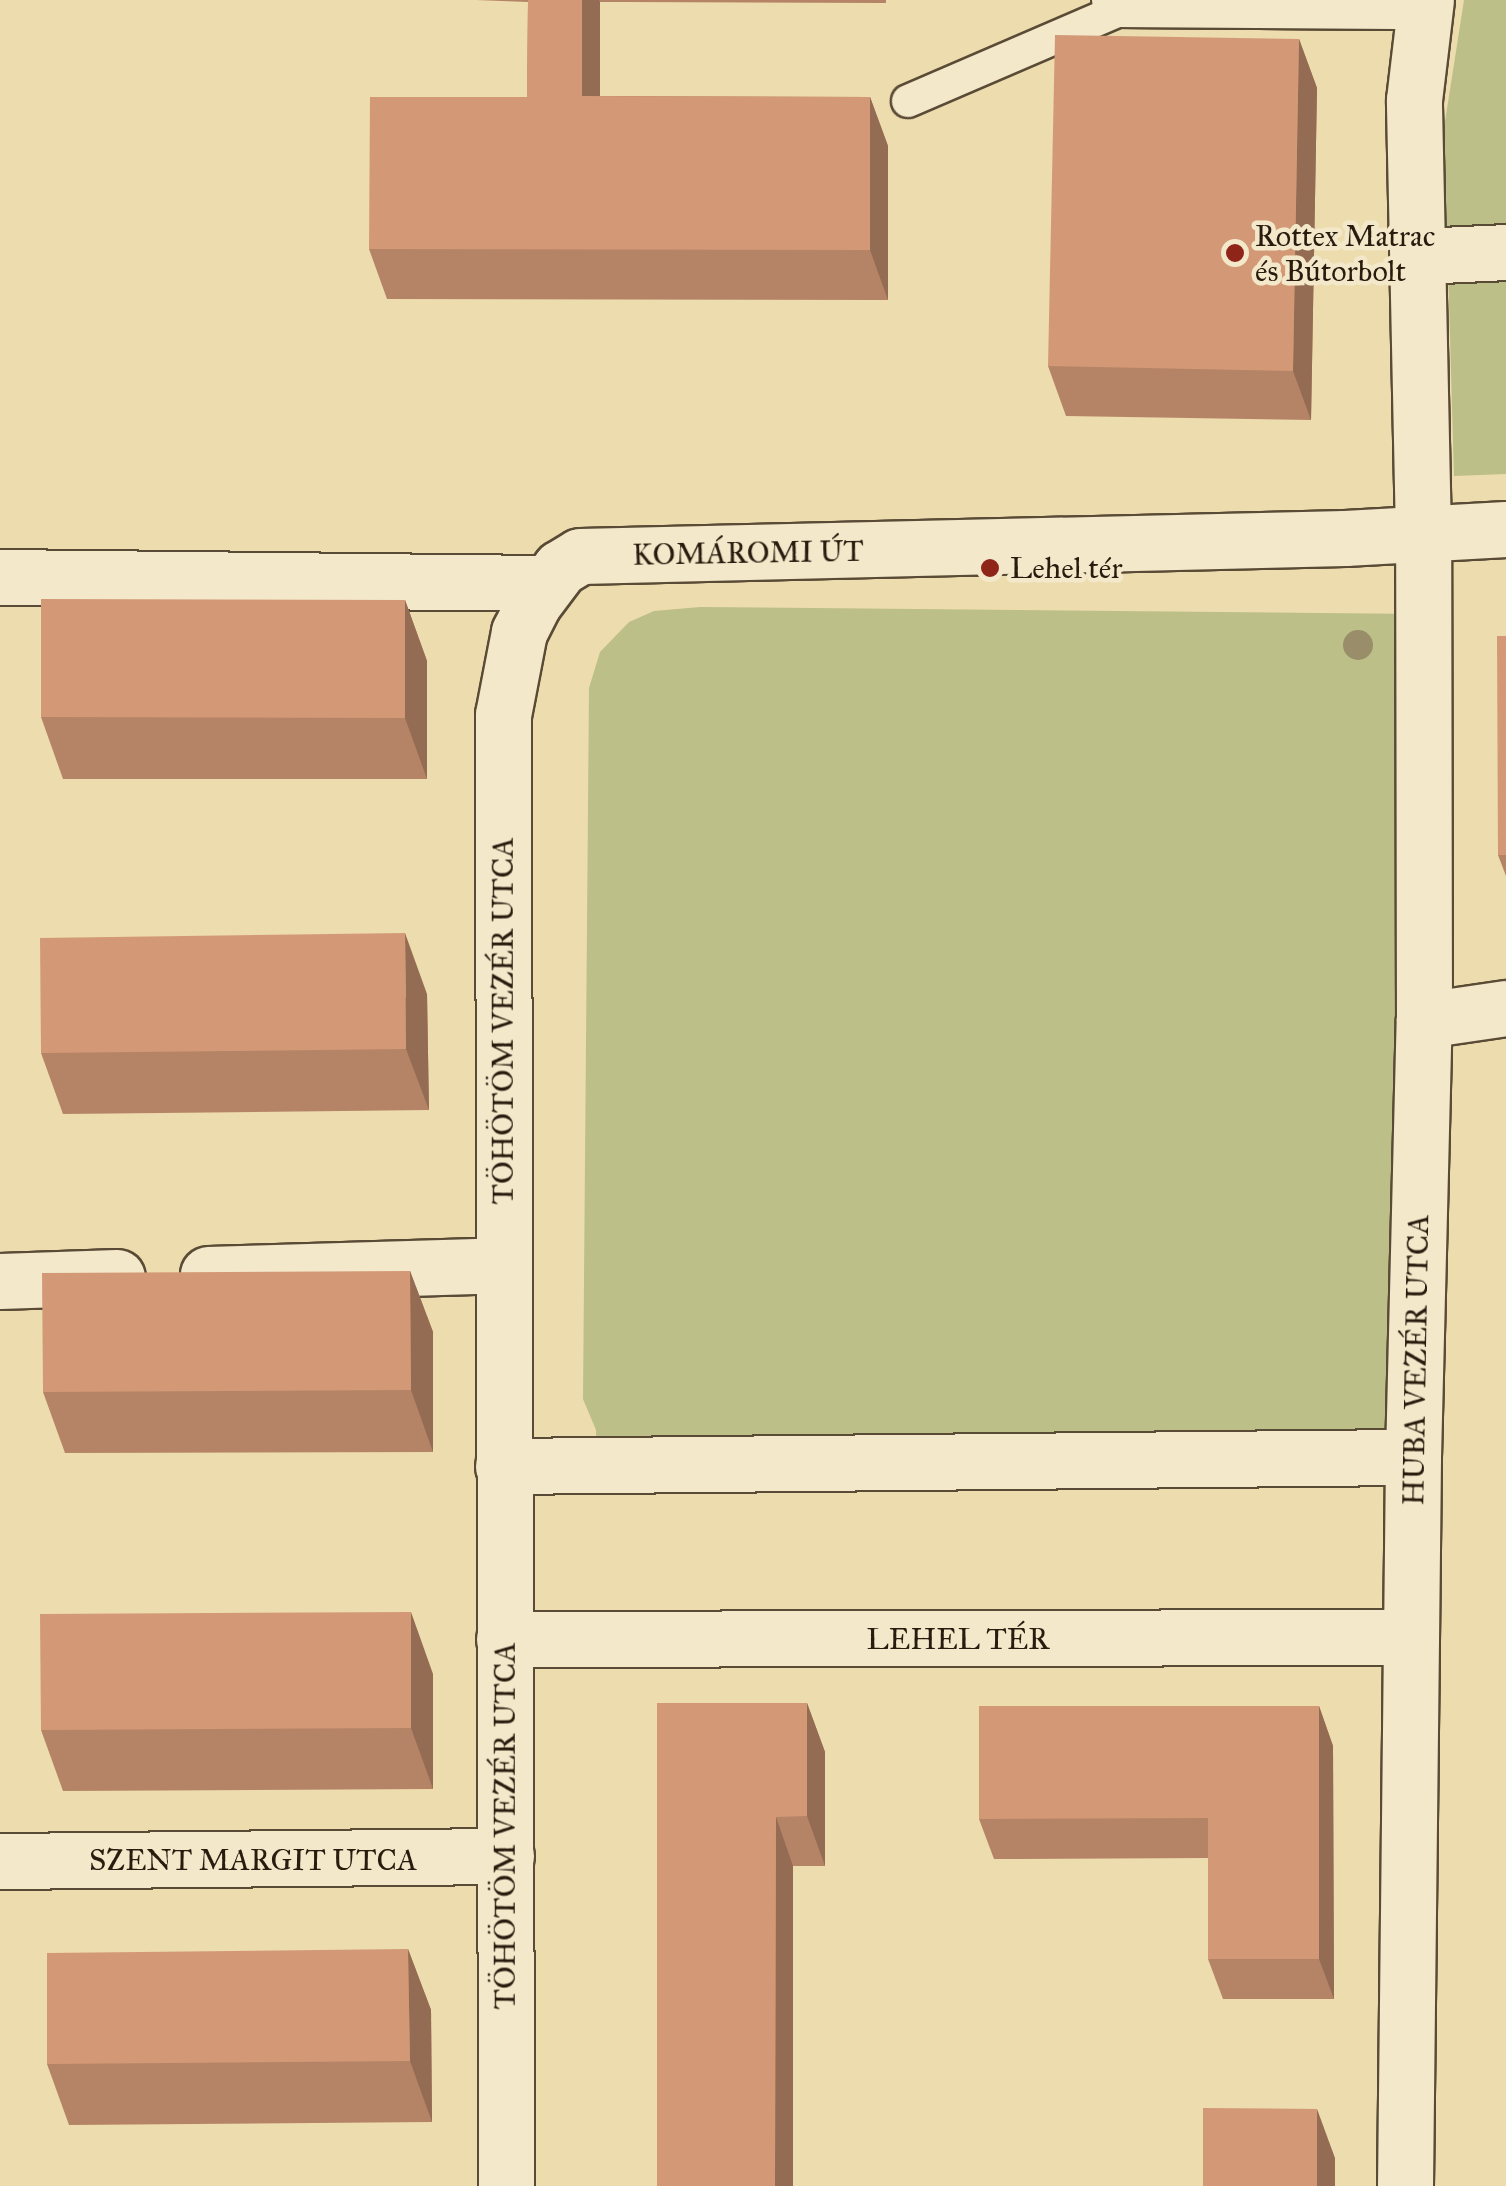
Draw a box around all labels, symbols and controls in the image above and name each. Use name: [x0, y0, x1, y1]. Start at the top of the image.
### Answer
place label: Rottex Matrac és Bútorbolt: [1255, 218, 1435, 288]
marker: Rottex Matrac és Bútorbolt: [1224, 242, 1246, 264]
street label: KOMÁROMI ÚT: [632, 533, 864, 573]
place label: Lehel tér: [1010, 550, 1123, 586]
marker: Lehel tér: [979, 557, 1001, 579]
street label: TÖHÖTÖM VEZÉR UTCA: [485, 837, 521, 1205]
street label: HUBA VEZÉR UTCA: [1395, 1214, 1437, 1506]
street label: LEHEL TÉR: [867, 1621, 1049, 1657]
street label: TÖHÖTÖM VEZÉR UTCA: [487, 1642, 523, 2010]
street label: SZENT MARGIT UTCA: [89, 1842, 417, 1878]

